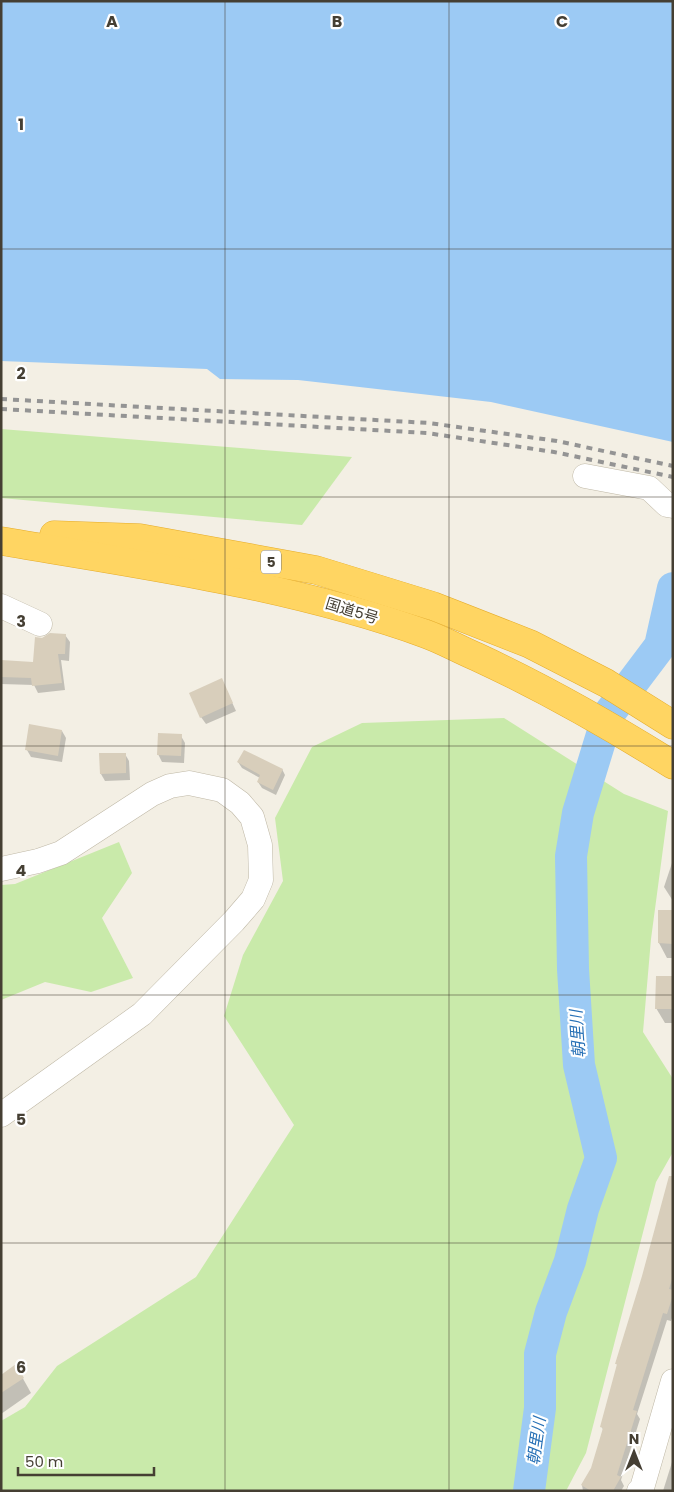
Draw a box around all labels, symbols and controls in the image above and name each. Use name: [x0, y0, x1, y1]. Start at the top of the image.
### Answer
text: A: [106, 10, 118, 33]
text: B: [332, 10, 342, 33]
text: C: [556, 10, 568, 33]
text: 1: [18, 113, 24, 136]
text: 2: [16, 362, 26, 385]
road number: 5: [261, 550, 281, 574]
street label: 国道5号: [323, 593, 381, 629]
text: 3: [16, 610, 26, 633]
text: 4: [16, 859, 27, 882]
water label: 朝里川: [564, 1007, 591, 1059]
text: 5: [16, 1108, 26, 1131]
text: 6: [16, 1356, 26, 1379]
water label: 朝里川: [522, 1414, 552, 1466]
north arrow: [609, 1427, 659, 1477]
text: N: [629, 1429, 639, 1449]
scale bar: [18, 1444, 154, 1476]
text: 50 m: [25, 1451, 63, 1472]

